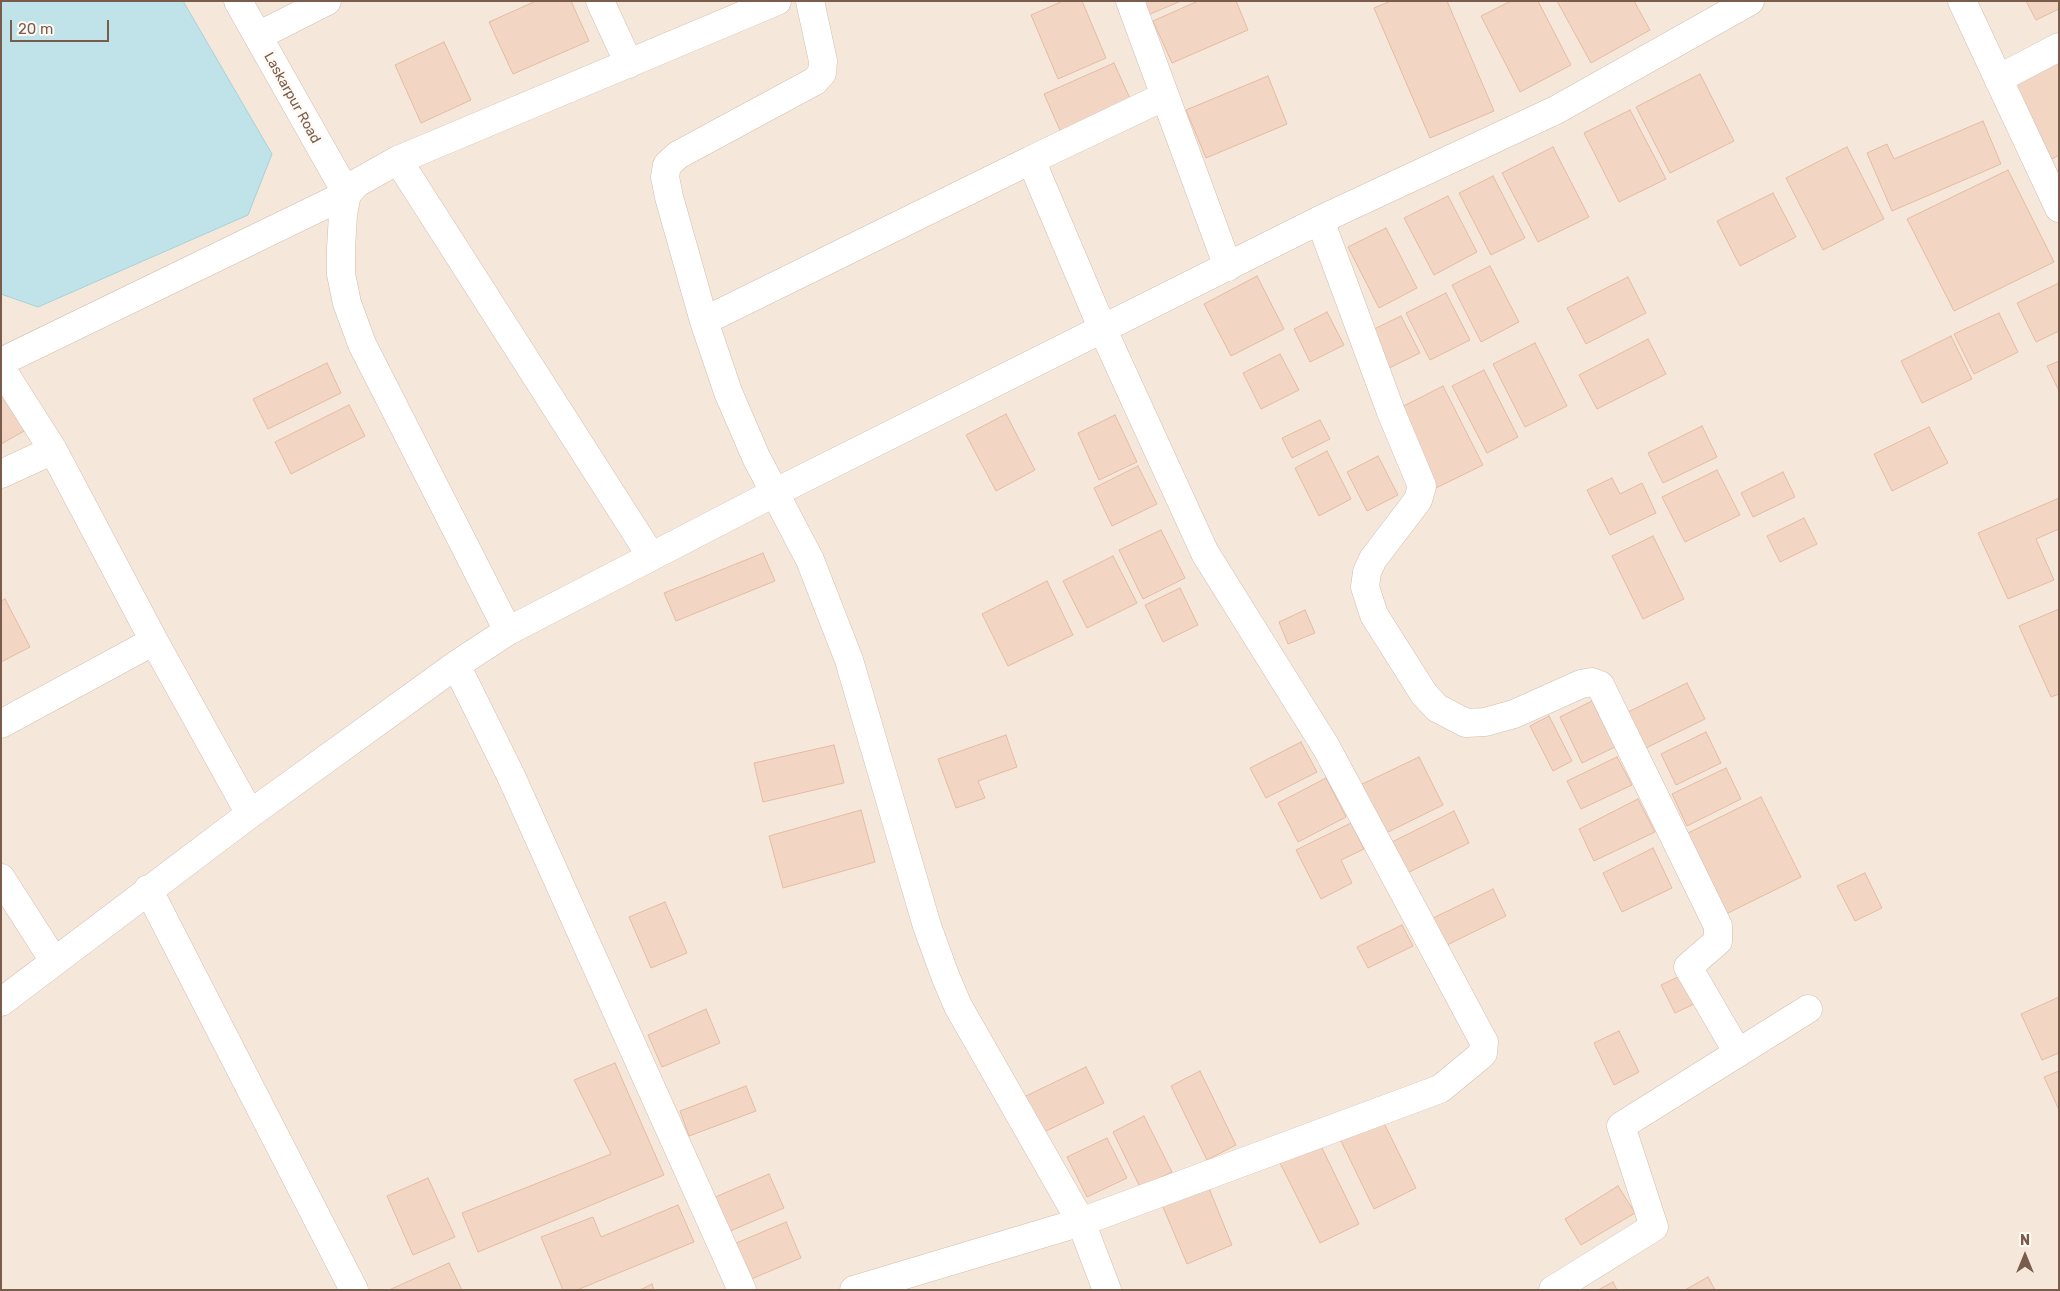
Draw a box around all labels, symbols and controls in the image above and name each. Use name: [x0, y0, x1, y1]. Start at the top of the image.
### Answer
scale bar: [12, 10, 111, 42]
text: 20 m: [18, 20, 53, 38]
street label: Laskarpur Road: [260, 50, 324, 146]
north arrow: [2000, 1231, 2050, 1281]
text: N: [2020, 1232, 2030, 1249]

